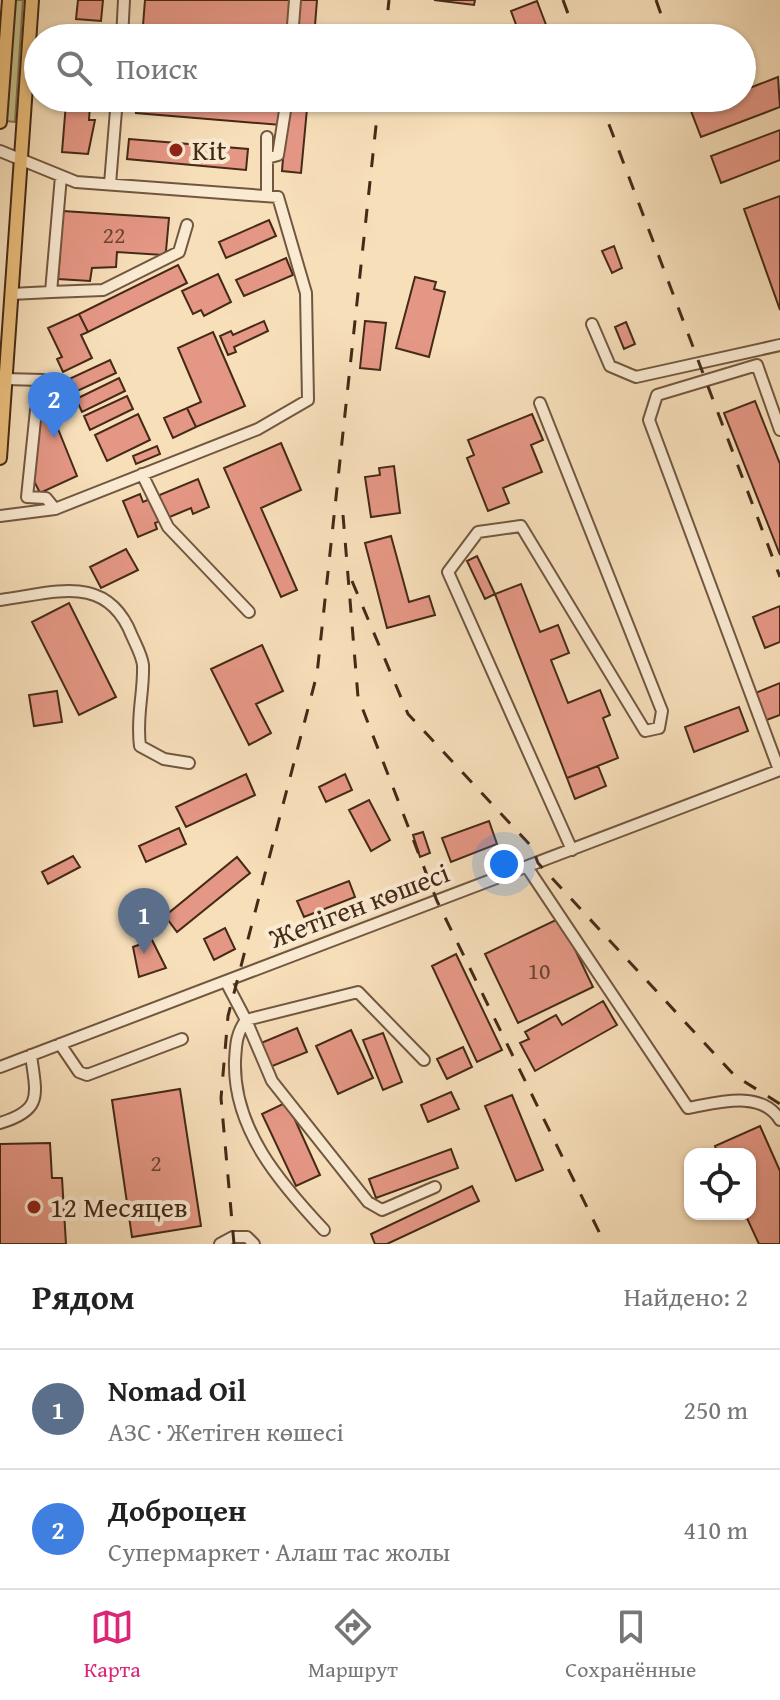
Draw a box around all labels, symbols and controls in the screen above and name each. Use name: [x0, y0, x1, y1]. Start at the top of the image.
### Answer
search box: [24, 24, 756, 112]
icon: search: [52, 46, 96, 90]
text: Поиск: [116, 46, 198, 90]
place label: Kit: [192, 129, 226, 170]
marker: Kit: [167, 141, 185, 159]
house number: 22: [102, 217, 126, 252]
pin: 2: [28, 372, 80, 438]
your location: [484, 844, 524, 884]
street label: Жетіген көшесі: [262, 851, 455, 958]
pin: 1: [118, 888, 170, 954]
house number: 10: [527, 953, 551, 988]
house number: 2: [150, 1145, 162, 1180]
map controls: [684, 1148, 756, 1220]
button: locate: [684, 1148, 756, 1220]
place label: 12 Месяцев: [50, 1186, 188, 1227]
marker: 12 Месяцев: [25, 1198, 43, 1216]
text: Рядом: [32, 1272, 135, 1321]
text: Найдено: 2: [624, 1277, 748, 1316]
text: Nomad Oil: [108, 1368, 246, 1412]
text: 1: [51, 1390, 65, 1429]
text: 250 m: [683, 1390, 748, 1429]
text: АЗС · Жетіген көшесі: [108, 1412, 344, 1451]
text: Доброцен: [108, 1488, 246, 1532]
text: 2: [51, 1510, 65, 1549]
text: 410 m: [683, 1510, 748, 1549]
text: Супермаркет · Алаш тас жолы: [108, 1532, 450, 1571]
tab: Карта: [84, 1605, 141, 1685]
tab: Маршрут: [308, 1605, 398, 1685]
tab: Сохранённые: [565, 1605, 696, 1685]

